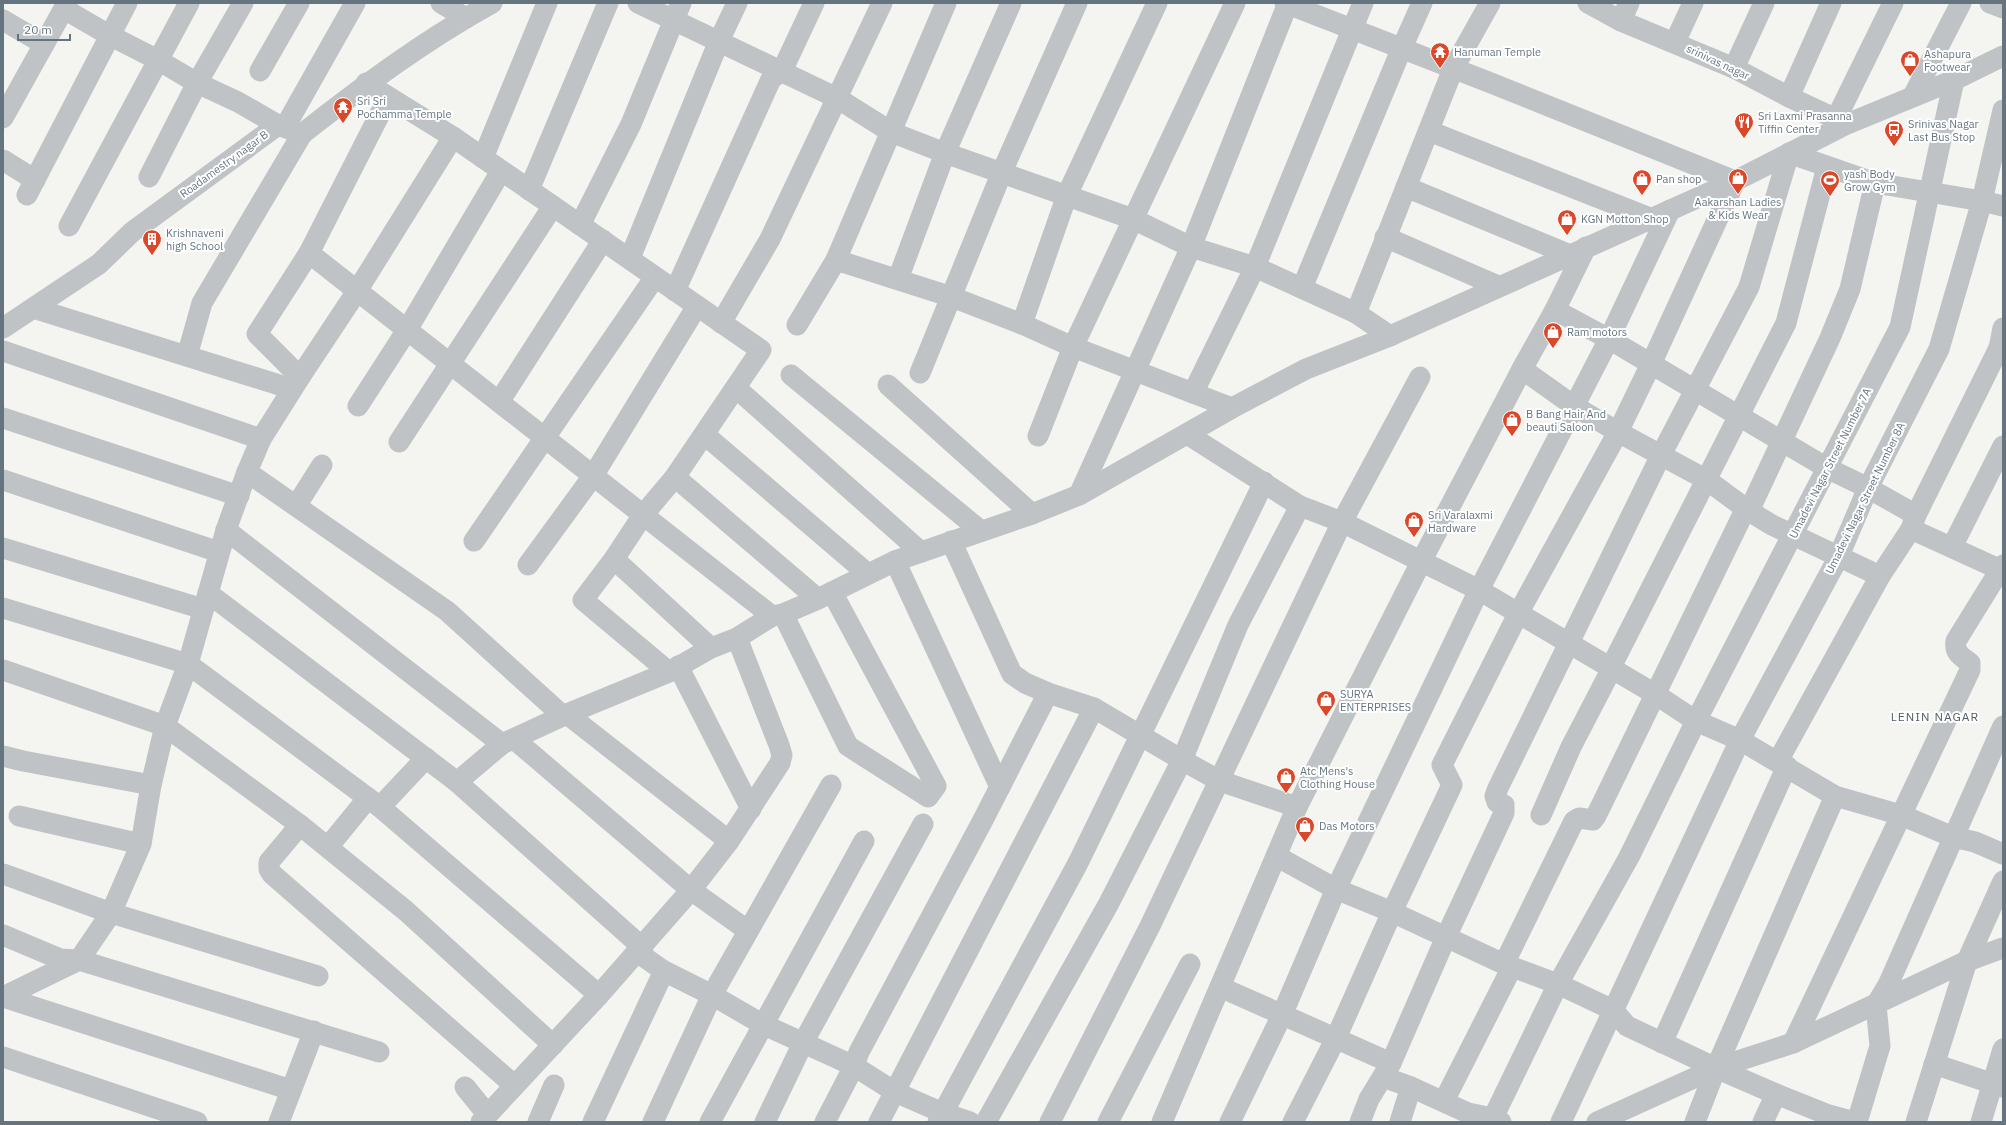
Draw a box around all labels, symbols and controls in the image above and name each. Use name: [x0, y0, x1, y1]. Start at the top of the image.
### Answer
scale bar: [18, 16, 70, 42]
text: 20 m: [24, 22, 52, 37]
temple icon: Hanuman Temple: [1429, 41, 1451, 69]
street label: srinivas nagar: [1684, 41, 1752, 83]
place label: Hanuman Temple: [1454, 45, 1541, 59]
place label: Ashapura Footwear: [1924, 47, 1971, 74]
shop icon: Ashapura Footwear: [1899, 49, 1921, 77]
place label: Sri Sri Pochamma Temple: [357, 94, 452, 121]
temple icon: Sri Sri Pochamma Temple: [332, 96, 354, 124]
place label: Sri Laxmi Prasanna Tiffin Center: [1758, 109, 1852, 136]
restaurant icon: Sri Laxmi Prasanna Tiffin Center: [1733, 111, 1755, 139]
place label: Srinivas Nagar Last Bus Stop: [1908, 117, 1979, 144]
bus stop icon: Srinivas Nagar Last Bus Stop: [1883, 119, 1905, 147]
street label: Roadamestry nagar B: [177, 127, 271, 201]
shop icon: Aakarshan Ladies & Kids Wear: [1727, 167, 1749, 195]
place label: yash Body Grow Gym: [1844, 167, 1896, 194]
shop icon: Pan shop: [1631, 168, 1653, 196]
sports icon: yash Body Grow Gym: [1819, 169, 1841, 197]
place label: Pan shop: [1656, 172, 1701, 186]
place label: Aakarshan Ladies & Kids Wear: [1695, 195, 1781, 222]
shop icon: KGN Motton Shop: [1556, 208, 1578, 236]
place label: KGN Motton Shop: [1581, 212, 1669, 226]
place label: Krishnaveni high School: [166, 226, 224, 253]
building icon: Krishnaveni high School: [141, 228, 163, 256]
shop icon: Ram motors: [1542, 321, 1564, 349]
place label: Ram motors: [1567, 325, 1627, 339]
street label: Umadevi Nagar Street Number 7A: [1786, 385, 1874, 541]
place label: B Bang Hair And beauti Saloon: [1526, 407, 1606, 434]
shop icon: B Bang Hair And beauti Saloon: [1501, 409, 1523, 437]
street label: Umadevi Nagar Street Number 8A: [1822, 420, 1908, 576]
place label: Sri Varalaxmi Hardware: [1428, 508, 1493, 535]
shop icon: Sri Varalaxmi Hardware: [1403, 510, 1425, 538]
place label: SURYA ENTERPRISES: [1340, 687, 1411, 714]
shop icon: SURYA ENTERPRISES: [1315, 689, 1337, 717]
district label: LENIN NAGAR: [1891, 709, 1979, 724]
place label: Atc Mens's Clothing House: [1300, 764, 1375, 791]
shop icon: Atc Mens's Clothing House: [1275, 766, 1297, 794]
shop icon: Das Motors: [1294, 815, 1316, 843]
place label: Das Motors: [1319, 819, 1375, 833]

